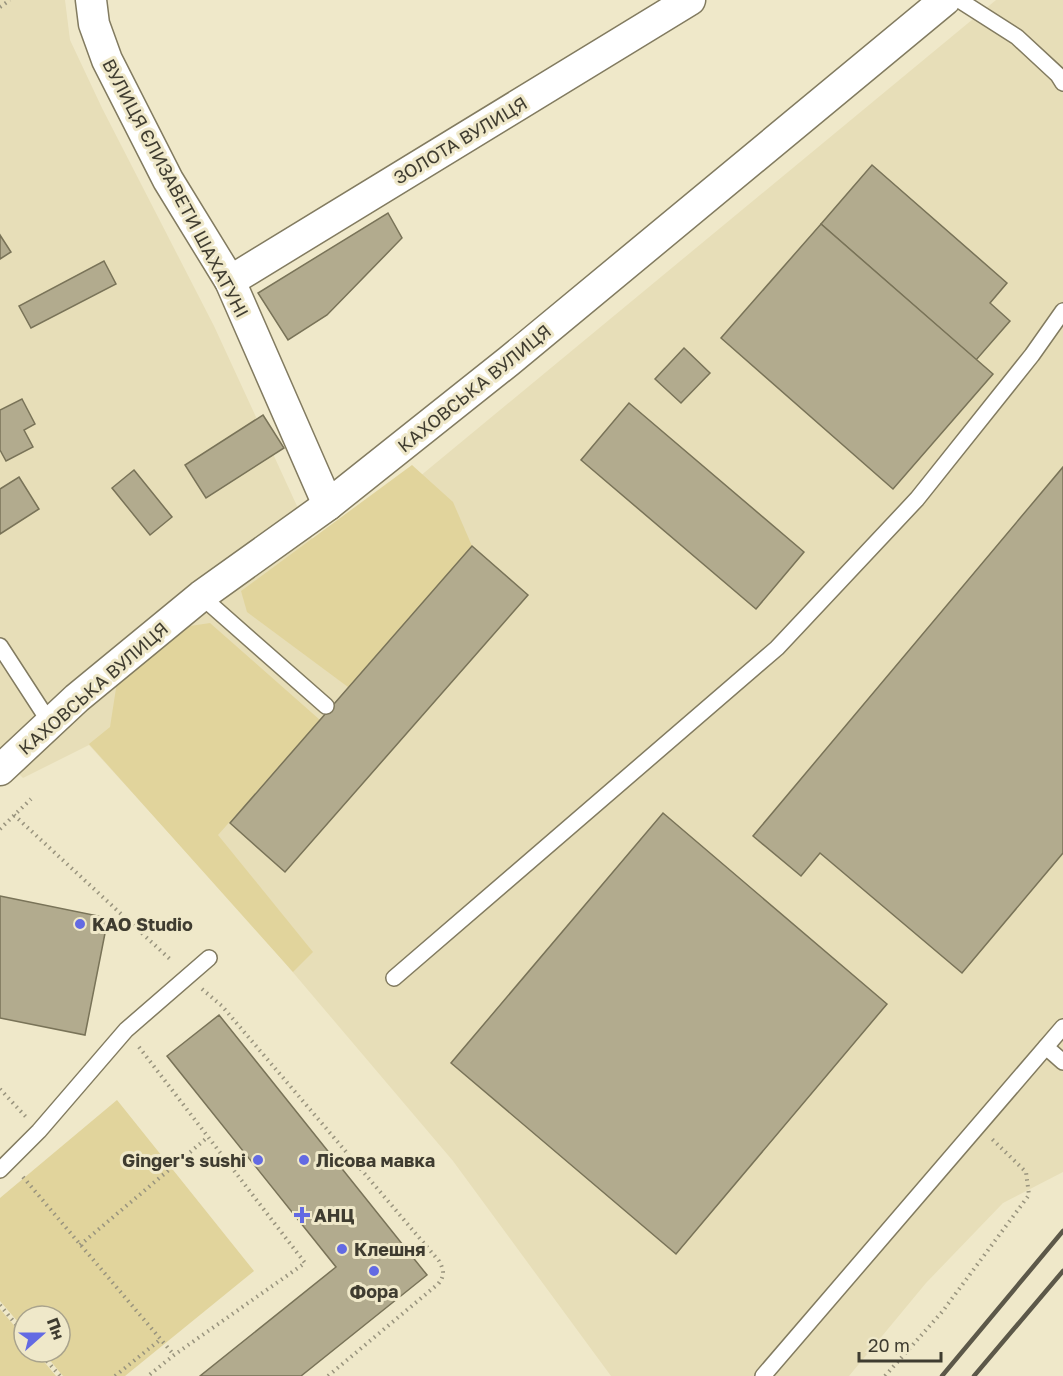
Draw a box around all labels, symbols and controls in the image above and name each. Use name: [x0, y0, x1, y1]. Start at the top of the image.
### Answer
street label: ВУЛИЦЯ ЄЛИЗАВЕТИ ШАХАТУНІ: [98, 55, 254, 321]
street label: ЗОЛОТА ВУЛИЦЯ: [389, 91, 531, 189]
street label: КАХОВСЬКА ВУЛИЦЯ: [393, 319, 555, 457]
street label: КАХОВСЬКА ВУЛИЦЯ: [14, 617, 172, 759]
place label: KAO Studio: [92, 913, 193, 935]
marker: KAO Studio: [73, 917, 87, 931]
place label: Ginger's sushi: [122, 1149, 246, 1171]
place label: Лісова мавка: [316, 1149, 435, 1171]
marker: Ginger's sushi: [251, 1153, 265, 1167]
marker: Лісова мавка: [297, 1153, 311, 1167]
place label: АНЦ: [314, 1204, 354, 1226]
marker: АНЦ: [295, 1208, 309, 1222]
place label: Клешня: [354, 1238, 426, 1260]
marker: Клешня: [335, 1242, 349, 1256]
marker: Фора: [367, 1264, 381, 1278]
place label: Фора: [349, 1280, 399, 1302]
north arrow: [12, 1304, 72, 1364]
text: Пн: [43, 1315, 69, 1342]
scale bar: [859, 1325, 942, 1363]
text: 20 m: [868, 1334, 910, 1356]

